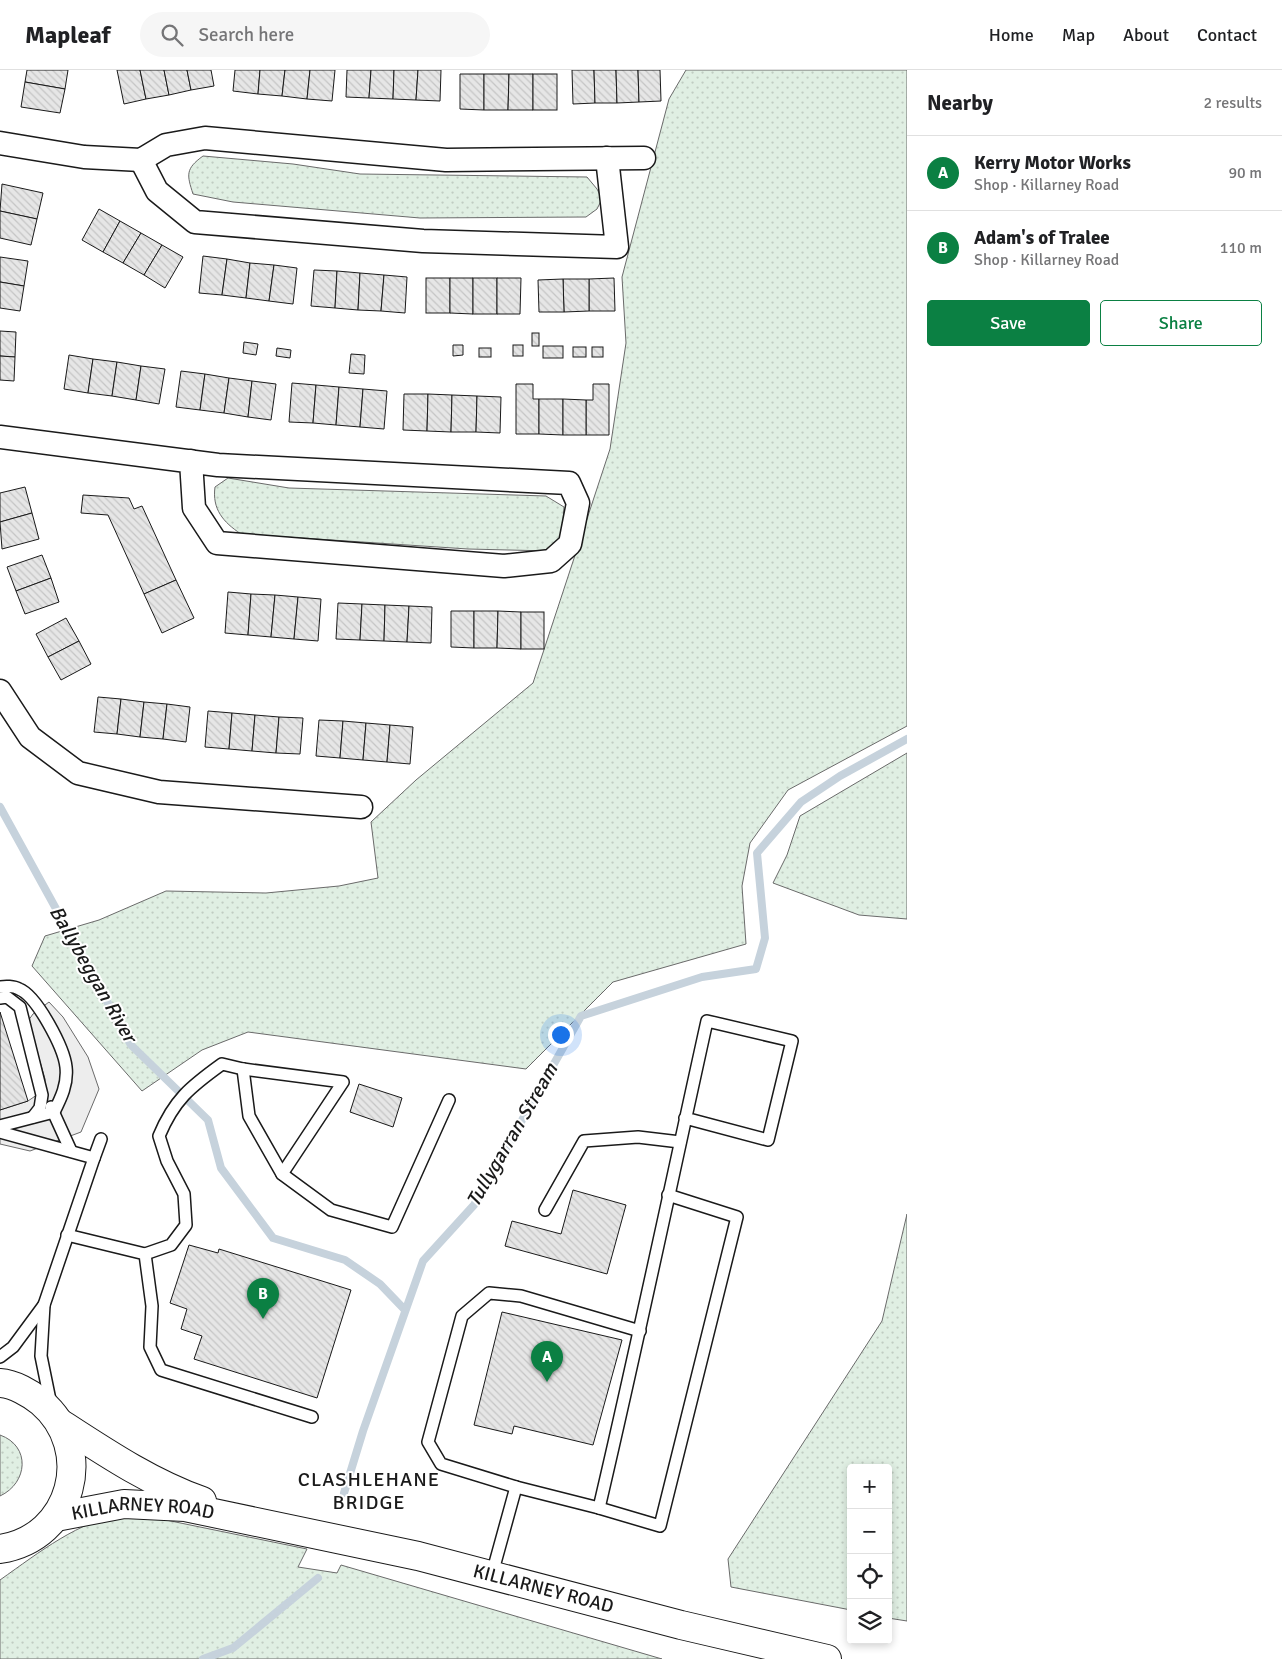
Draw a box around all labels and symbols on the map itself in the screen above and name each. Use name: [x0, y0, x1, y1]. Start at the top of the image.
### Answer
water label: Ballybeggan River: [44, 901, 144, 1049]
your location: [548, 1022, 574, 1048]
water label: Tullygarran Stream: [461, 1058, 564, 1211]
pin: B: [247, 1278, 279, 1319]
pin: A: [531, 1341, 563, 1382]
district label: CLASHLEHANE BRIDGE: [298, 1467, 440, 1515]
street label: KILLARNEY ROAD: [69, 1492, 217, 1526]
street label: KILLARNEY ROAD: [471, 1559, 616, 1619]

